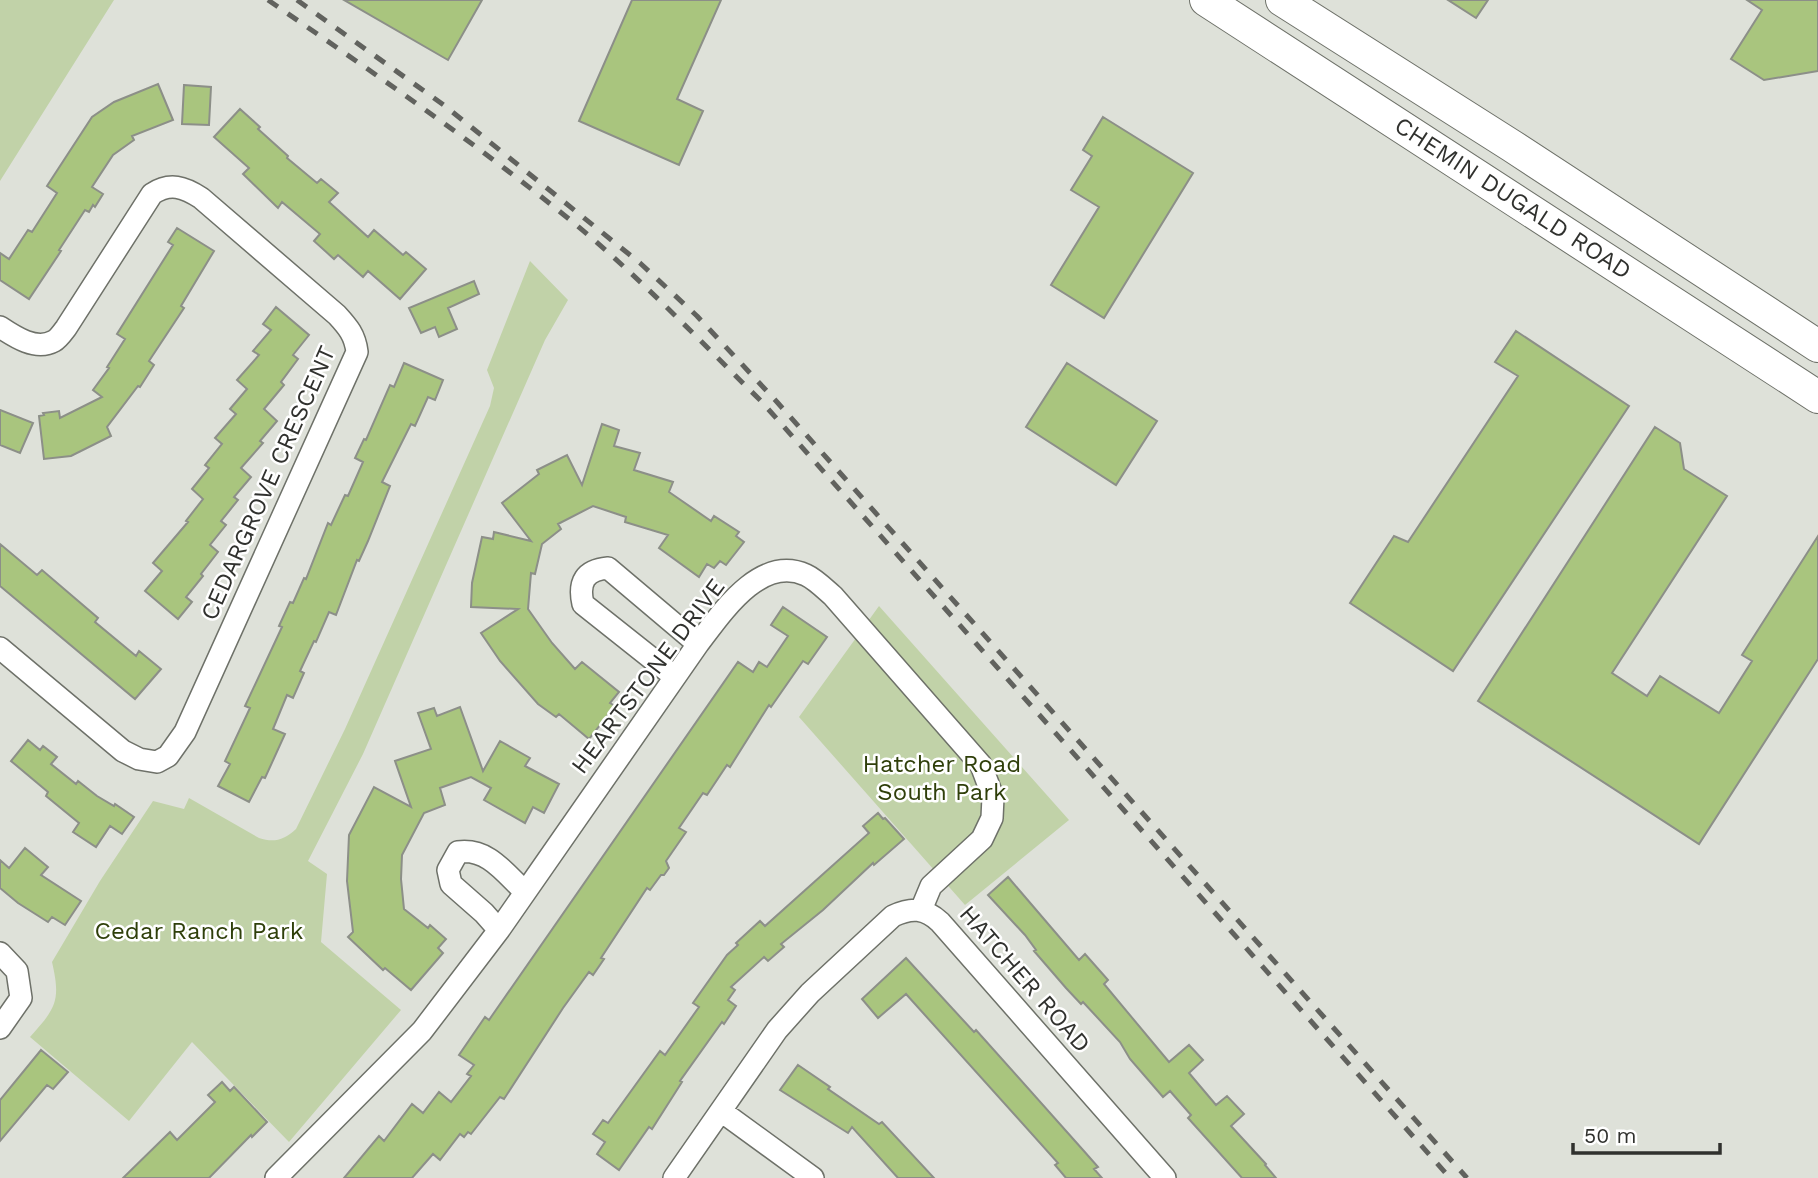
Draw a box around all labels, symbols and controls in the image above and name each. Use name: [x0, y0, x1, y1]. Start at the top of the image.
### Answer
street label: CHEMIN DUGALD ROAD: [1389, 111, 1637, 285]
street label: CEDARGROVE CRESCENT: [195, 342, 341, 624]
street label: HEARTSTONE DRIVE: [566, 573, 730, 779]
park label: Hatcher Road South Park: [863, 750, 1021, 806]
street label: HATCHER ROAD: [954, 900, 1096, 1058]
park label: Cedar Ranch Park: [95, 917, 304, 945]
scale bar: [1573, 1112, 1720, 1156]
text: 50 m: [1584, 1123, 1636, 1148]

